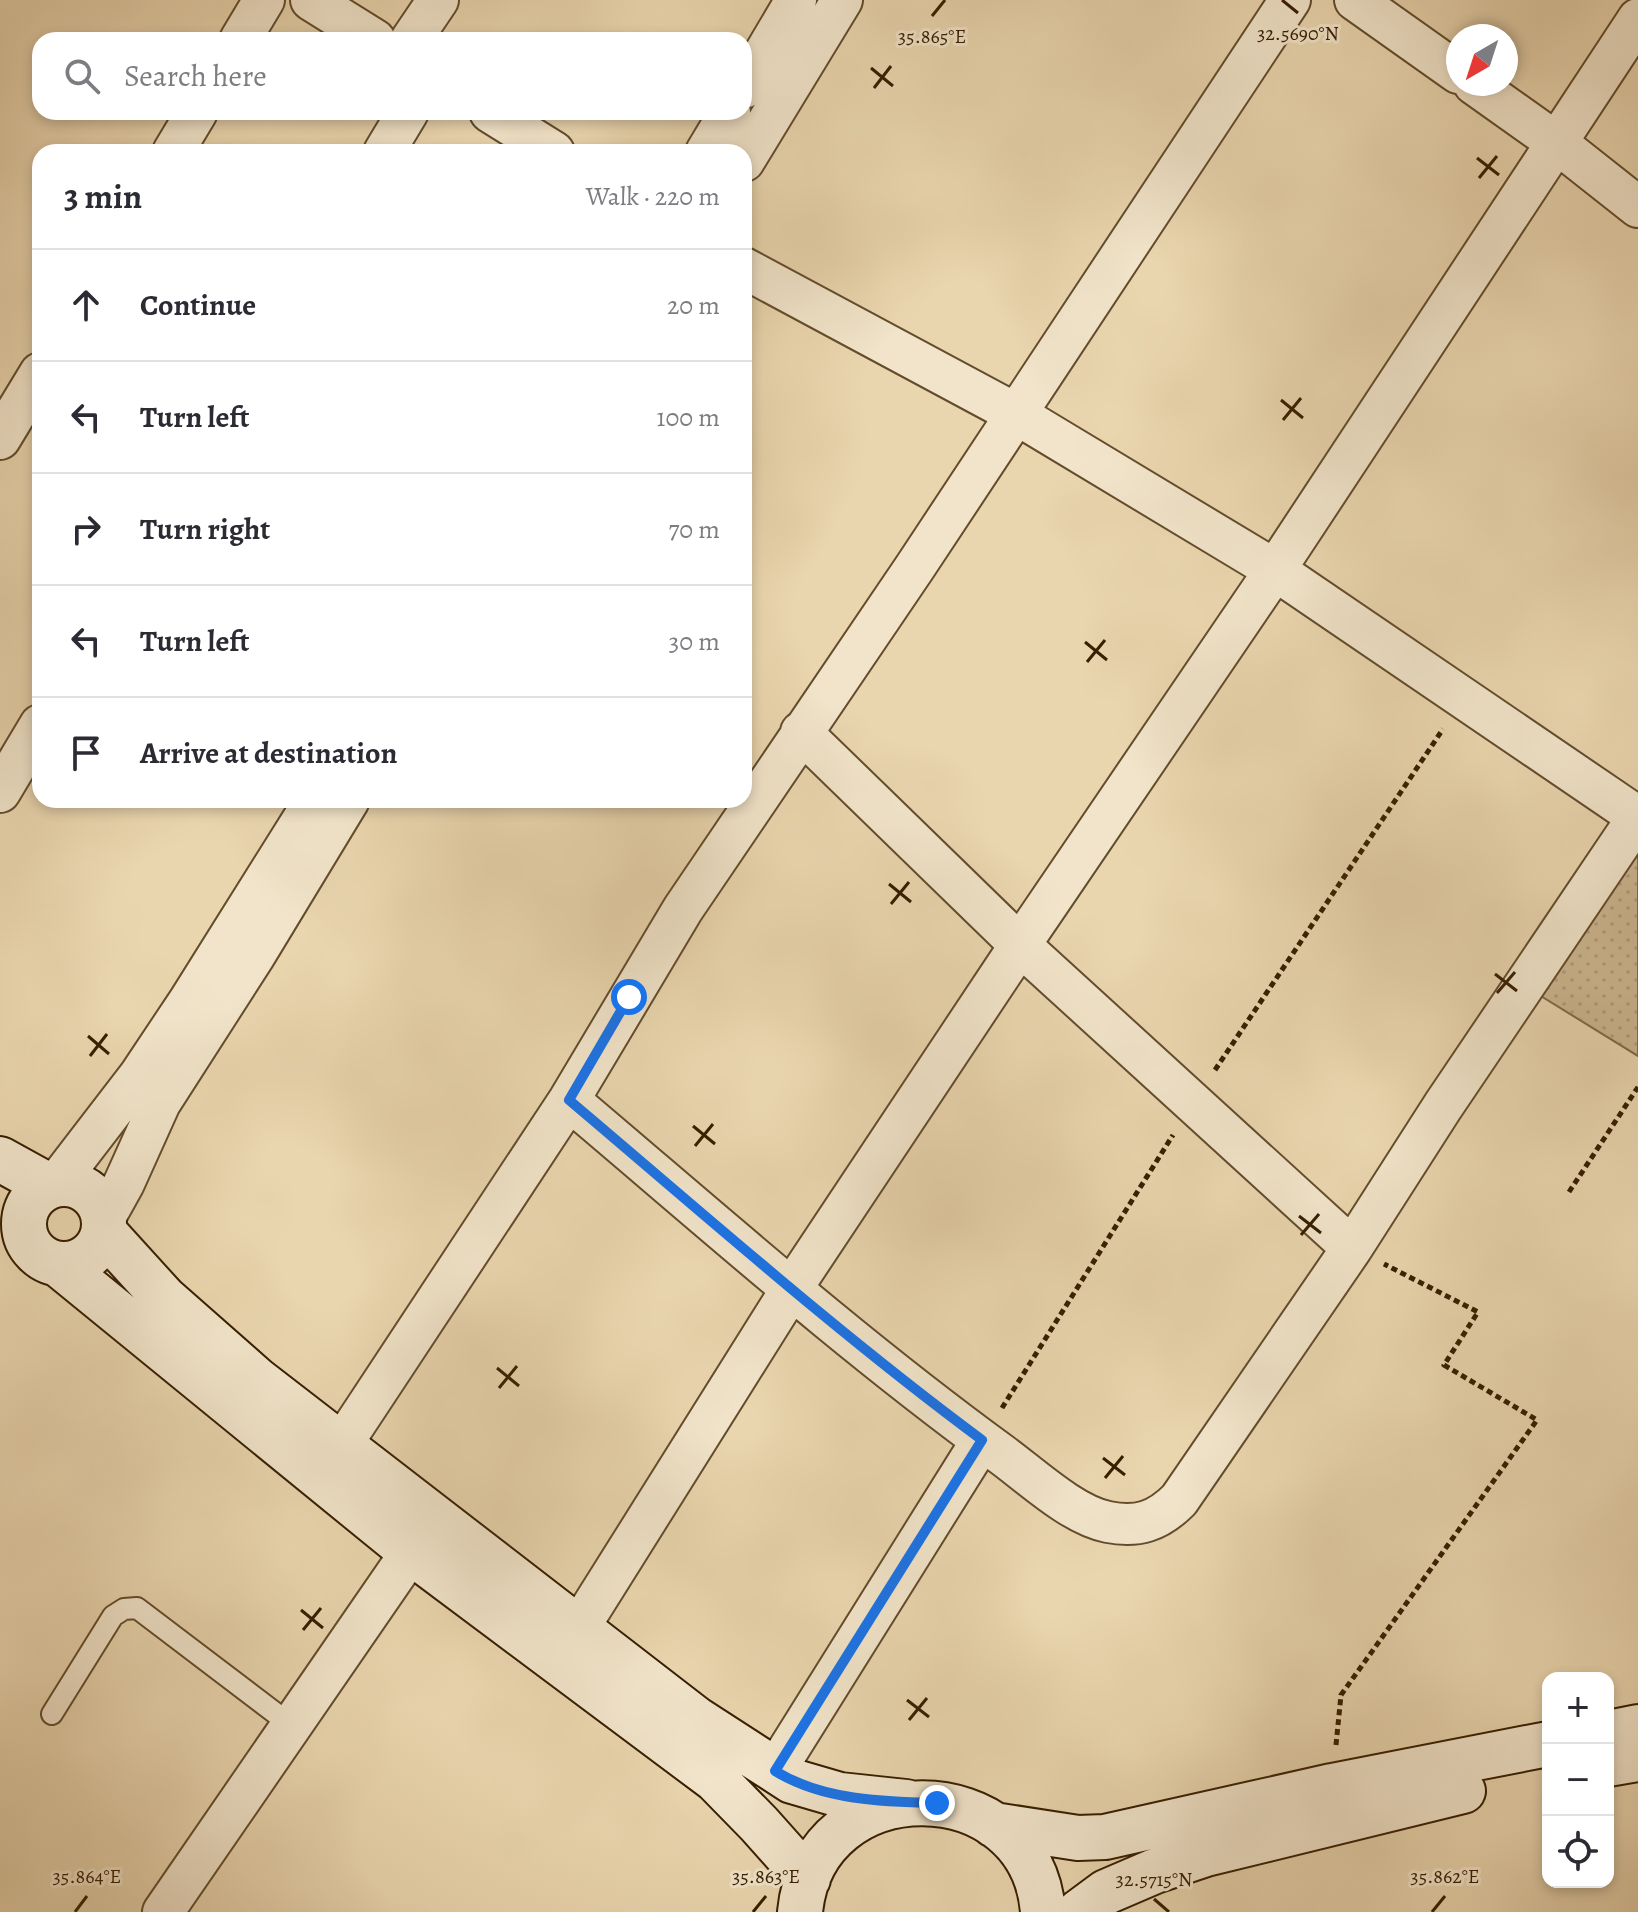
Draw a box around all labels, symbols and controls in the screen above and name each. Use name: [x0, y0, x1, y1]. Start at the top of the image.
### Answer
text: 32.5690°N: [1257, 20, 1339, 47]
text: 35.865°E: [898, 23, 966, 50]
north arrow: [1446, 24, 1518, 96]
search box: [32, 32, 752, 120]
icon: search: [60, 54, 104, 98]
text: Search here: [124, 56, 267, 96]
text: 3 min: [64, 173, 142, 220]
text: Walk · 220 m: [586, 179, 720, 214]
icon: ahead: [64, 283, 108, 327]
text: Continue: [140, 285, 256, 325]
text: 20 m: [667, 288, 720, 323]
icon: left: [64, 395, 108, 439]
text: Turn left: [140, 397, 249, 437]
text: 100 m: [657, 400, 720, 435]
icon: right: [64, 507, 108, 551]
text: Turn right: [140, 509, 270, 549]
text: 70 m: [668, 512, 720, 547]
icon: left: [64, 619, 108, 663]
text: Turn left: [140, 621, 249, 661]
text: 30 m: [669, 624, 720, 659]
icon: arrive: [64, 731, 108, 775]
text: Arrive at destination: [140, 733, 397, 773]
route start: [611, 979, 647, 1015]
map controls: [1542, 1672, 1614, 1888]
button: +: [1542, 1672, 1614, 1744]
button: −: [1542, 1744, 1614, 1816]
route end: [919, 1785, 955, 1821]
button: locate: [1542, 1816, 1614, 1888]
text: 35.864°E: [53, 1863, 121, 1890]
text: 35.863°E: [732, 1863, 800, 1890]
text: 35.862°E: [1410, 1863, 1480, 1890]
text: 32.5715°N: [1116, 1866, 1192, 1893]

